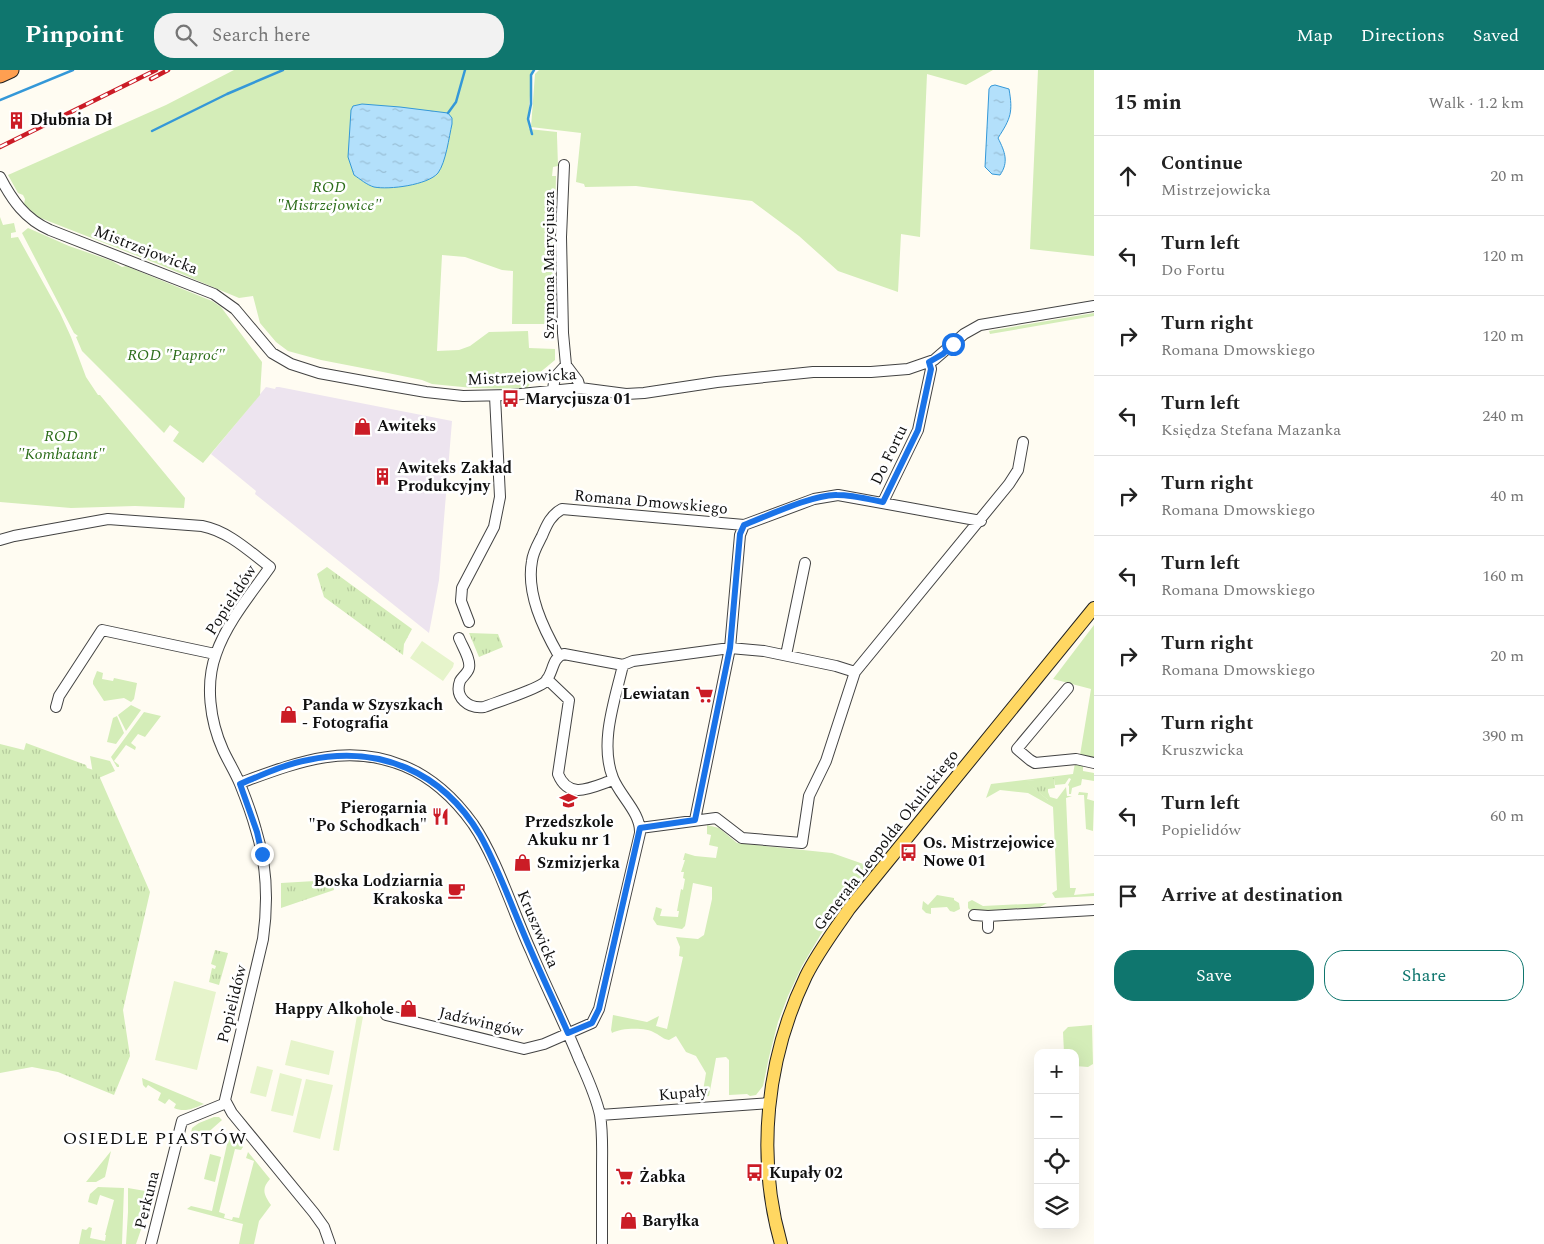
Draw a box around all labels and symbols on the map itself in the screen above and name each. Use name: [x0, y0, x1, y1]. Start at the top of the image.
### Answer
place label: Dłubnia Dł: [30, 108, 112, 132]
building icon: Dłubnia Dł: [6, 110, 26, 130]
park label: ROD "Mistrzejowice": [276, 175, 382, 217]
street label: Szymona Marycjusza: [537, 191, 561, 339]
street label: Mistrzejowicka: [91, 219, 202, 281]
route start: [942, 333, 965, 356]
park label: ROD "Paproć": [127, 343, 226, 367]
street label: Mistrzejowicka: [467, 362, 577, 392]
place label: Marycjusza 01: [525, 387, 631, 411]
bus stop icon: Marycjusza 01: [501, 389, 521, 409]
place label: Awiteks: [377, 414, 436, 438]
shop icon: Awiteks: [353, 416, 373, 436]
street label: Do Fortu: [864, 421, 914, 489]
park label: ROD "Kombatant": [17, 424, 106, 466]
place label: Awiteks Zakład Produkcyjny: [397, 456, 512, 498]
building icon: Awiteks Zakład Produkcyjny: [373, 467, 393, 487]
street label: Romana Dmowskiego: [573, 483, 729, 521]
street label: Popielidów: [199, 559, 263, 640]
place label: Lewiatan: [622, 682, 690, 706]
supermarket icon: Lewiatan: [694, 684, 714, 704]
place label: Panda w Szyszkach - Fotografia: [302, 693, 443, 735]
shop icon: Panda w Szyszkach - Fotografia: [278, 704, 298, 724]
street label: Generała Leopolda Okulickiego: [808, 744, 964, 936]
school or university icon: Przedszkole Akuku nr 1: [559, 791, 579, 811]
place label: Pierogarnia "Po Schodkach": [309, 796, 428, 838]
restaurant icon: Pierogarnia "Po Schodkach": [431, 807, 451, 827]
place label: Przedszkole Akuku nr 1: [524, 810, 614, 852]
place label: Os. Mistrzejowice Nowe 01: [923, 831, 1055, 873]
bus stop icon: Os. Mistrzejowice Nowe 01: [899, 842, 919, 862]
route end: [251, 843, 274, 866]
place label: Szmizjerka: [537, 851, 620, 875]
shop icon: Szmizjerka: [513, 853, 533, 873]
place label: Boska Lodziarnia Krakoska: [313, 869, 444, 911]
cafe icon: Boska Lodziarnia Krakoska: [447, 880, 467, 900]
street label: Kruszwicka: [511, 886, 565, 972]
street label: Popielidów: [211, 962, 254, 1046]
place label: Happy Alkohole: [274, 997, 394, 1021]
shop icon: Happy Alkohole: [398, 999, 418, 1019]
street label: Jadźwingów: [437, 1001, 526, 1044]
street label: Kupały: [657, 1079, 710, 1107]
district label: OSIEDLE PIASTÓW: [63, 1125, 247, 1152]
place label: Kupały 02: [769, 1161, 843, 1185]
bus stop icon: Kupały 02: [745, 1163, 765, 1183]
place label: Żabka: [639, 1165, 686, 1189]
supermarket icon: Żabka: [615, 1167, 635, 1187]
street label: Perkuna: [128, 1168, 166, 1231]
place label: Baryłka: [642, 1209, 700, 1233]
shop icon: Baryłka: [618, 1211, 638, 1231]

